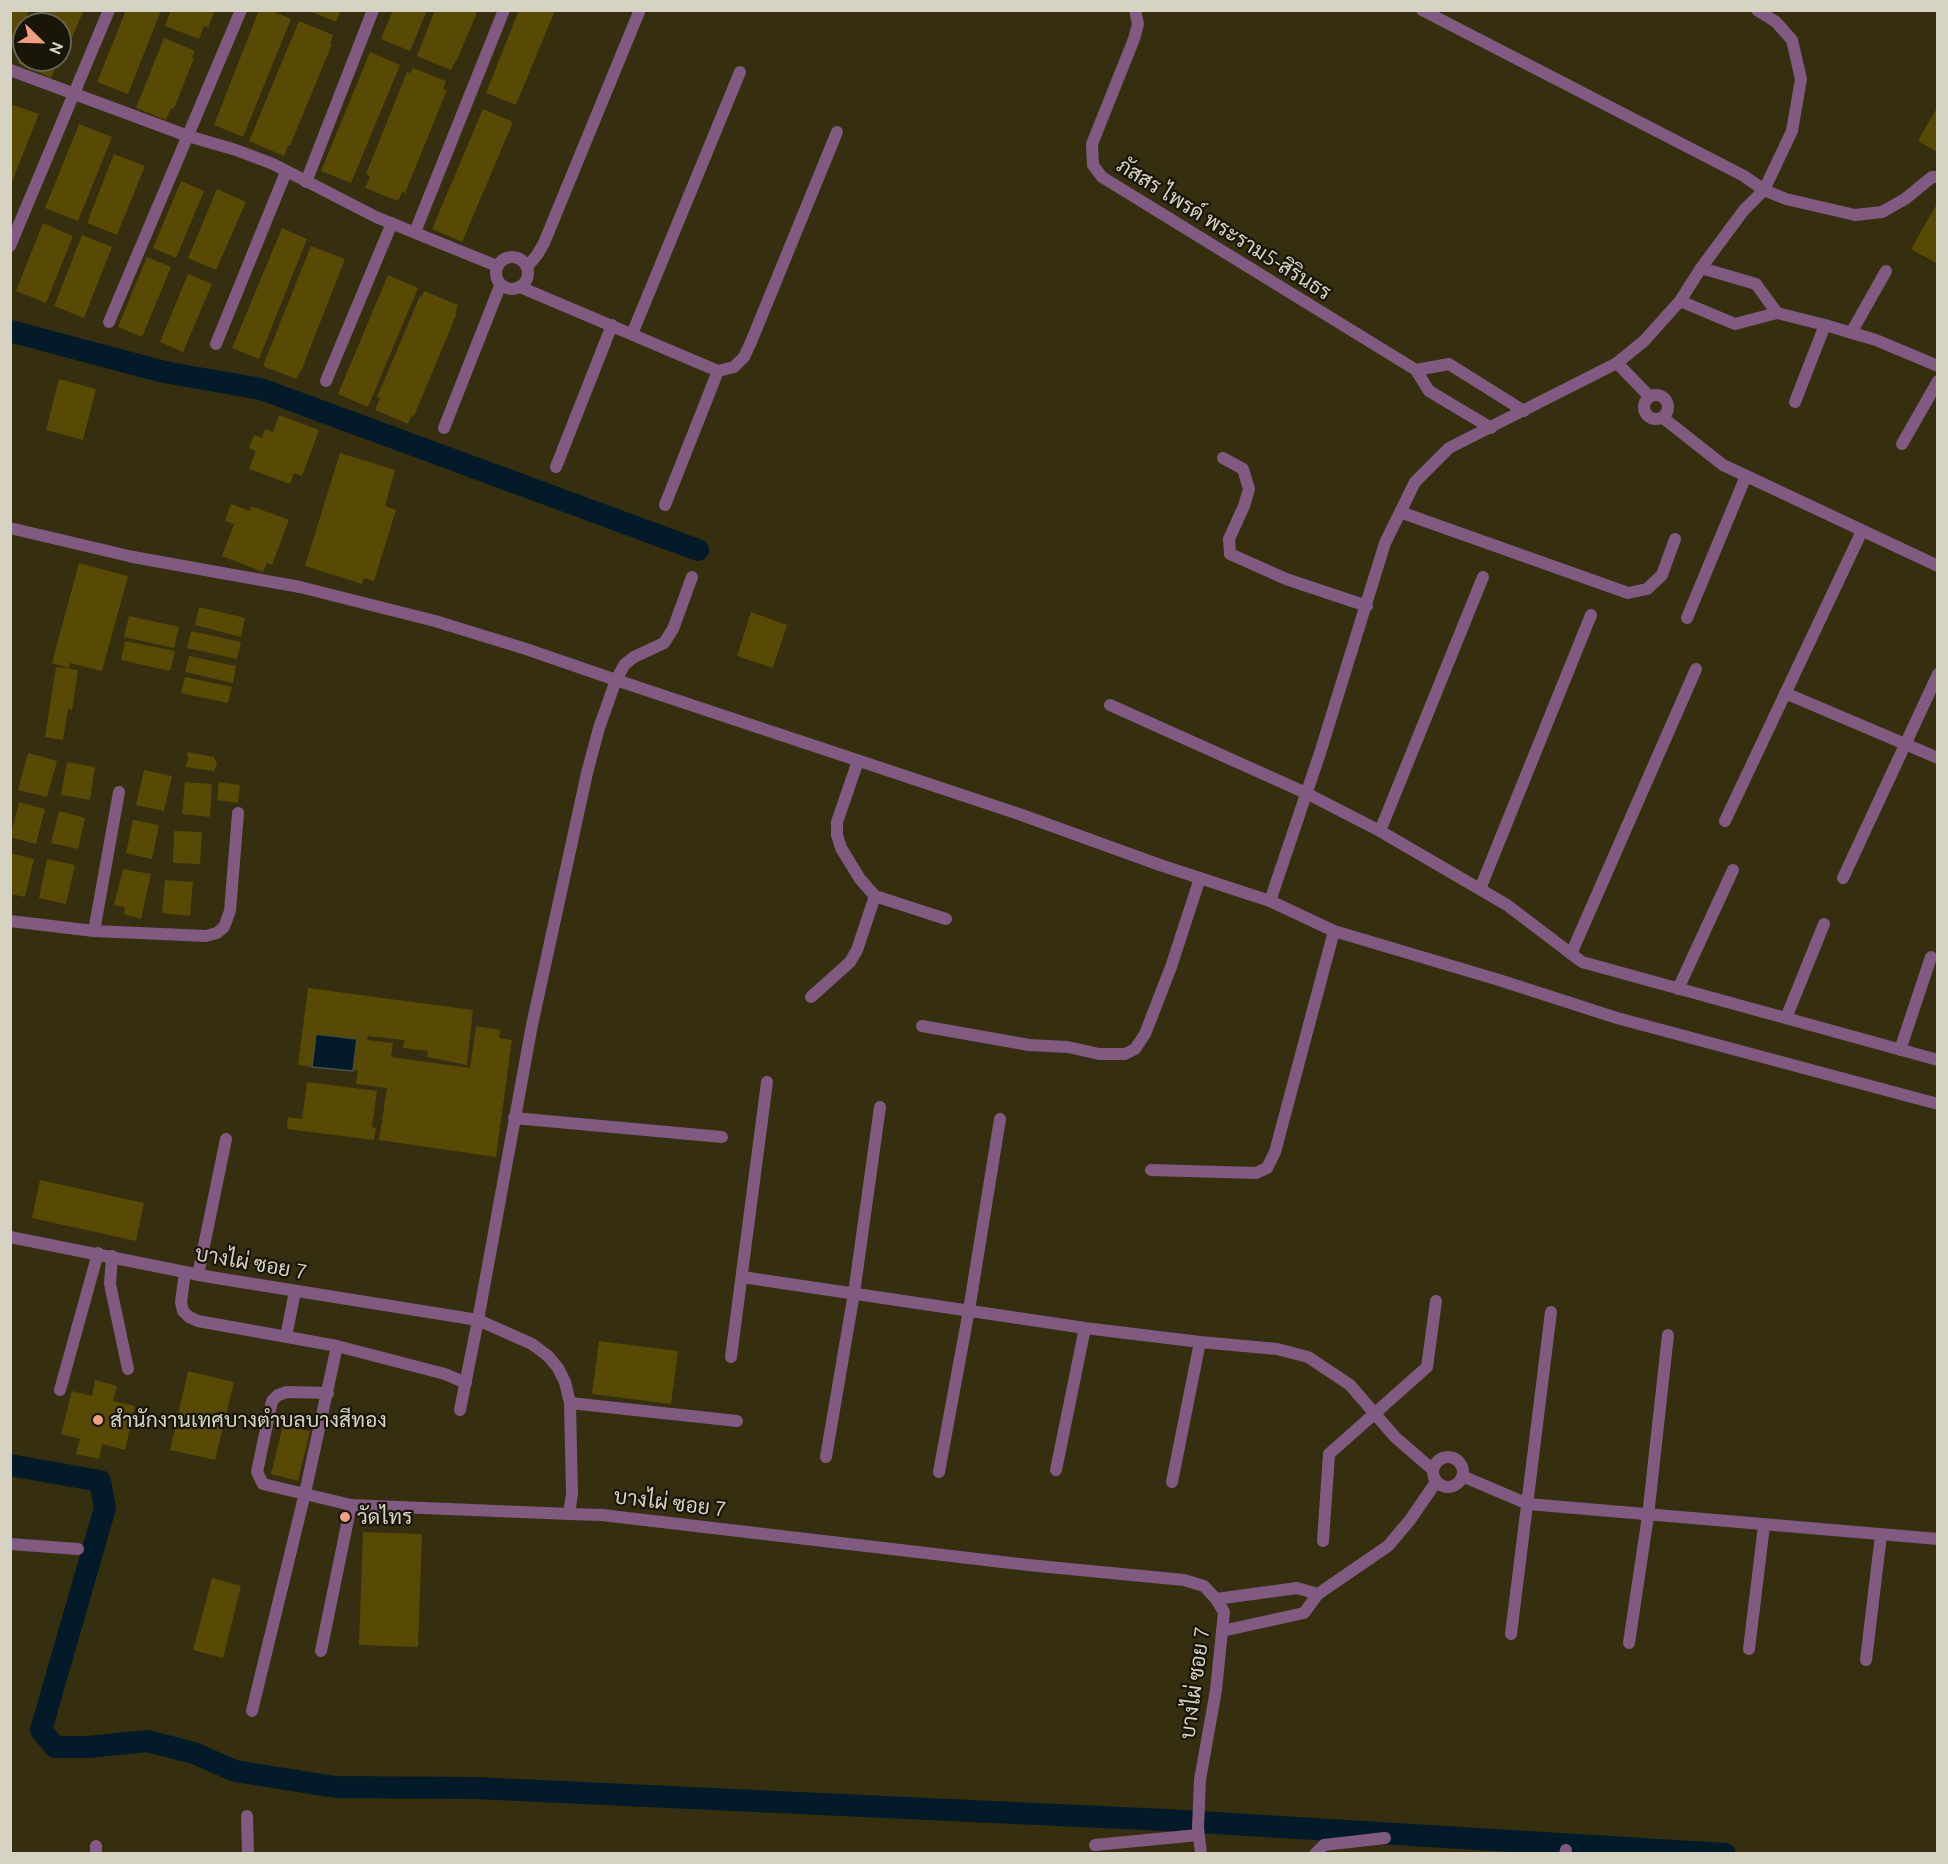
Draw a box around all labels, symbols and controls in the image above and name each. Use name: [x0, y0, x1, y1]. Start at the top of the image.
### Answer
north arrow: [12, 12, 72, 72]
text: N: [46, 39, 67, 57]
street label: ภัสสร ไพรด์ พระราม5-สิรินธร: [1112, 153, 1336, 305]
street label: บางไผ่ ซอย 7: [193, 1241, 309, 1285]
place label: สำนักงานเทศบางตำบลบางสีทอง: [110, 1407, 387, 1433]
marker: สำนักงานเทศบางตำบลบางสีทอง: [91, 1413, 105, 1427]
street label: บางไผ่ ซอย 7: [612, 1484, 728, 1522]
place label: วัดไทร: [357, 1504, 412, 1530]
marker: วัดไทร: [338, 1510, 352, 1524]
street label: บางไผ่ ซอย 7: [1175, 1625, 1215, 1741]

